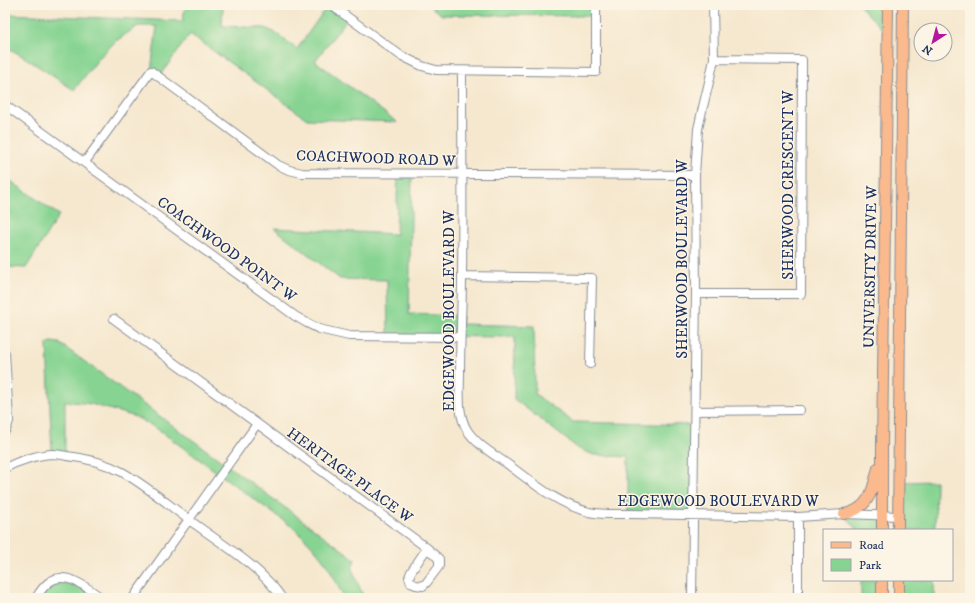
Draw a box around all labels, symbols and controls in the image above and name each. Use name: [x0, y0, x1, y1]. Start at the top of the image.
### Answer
north arrow: [913, 22, 953, 62]
text: N: [920, 41, 935, 58]
street label: SHERWOOD CRESCENT W: [779, 90, 798, 280]
street label: COACHWOOD ROAD W: [296, 146, 456, 171]
street label: SHERWOOD BOULEVARD W: [673, 159, 692, 359]
street label: UNIVERSITY DRIVE W: [860, 185, 881, 348]
street label: COACHWOOD POINT W: [153, 192, 300, 306]
street label: EDGEWOOD BOULEVARD W: [440, 210, 459, 412]
street label: HERITAGE PLACE W: [283, 423, 417, 528]
street label: EDGEWOOD BOULEVARD W: [617, 492, 819, 511]
legend: [823, 529, 953, 581]
text: Road: [859, 538, 884, 553]
text: Park: [859, 558, 881, 573]

